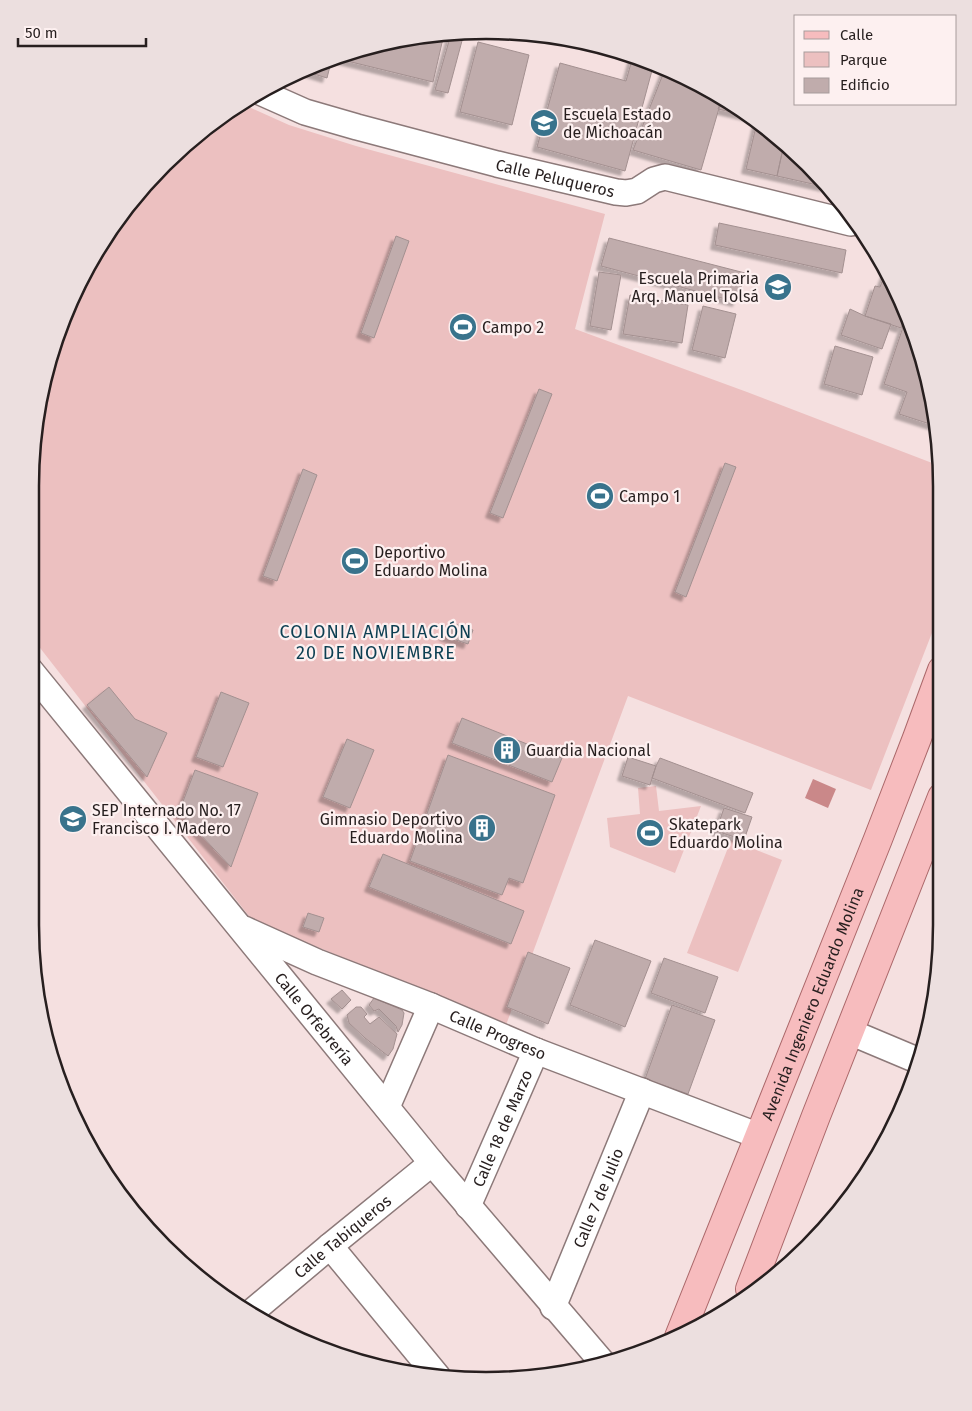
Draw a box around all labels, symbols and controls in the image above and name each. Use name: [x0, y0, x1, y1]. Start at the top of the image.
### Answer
scale bar: [18, 15, 145, 47]
legend: [794, 15, 957, 105]
text: 50 m: [25, 24, 58, 42]
text: Calle: [840, 26, 873, 44]
text: Parque: [840, 51, 887, 69]
text: Edificio: [840, 76, 890, 94]
place label: Escuela Estado de Michoacán: [563, 105, 671, 142]
school or university icon: Escuela Estado de Michoacán: [529, 108, 559, 138]
street label: Calle Peluqueros: [494, 155, 616, 201]
place label: Escuela Primaria Arq. Manuel Tolsá: [632, 269, 759, 306]
school or university icon: Escuela Primaria Arq. Manuel Tolsá: [763, 272, 793, 302]
sports icon: Campo 2: [448, 312, 478, 342]
place label: Campo 2: [482, 318, 544, 337]
sports icon: Campo 1: [585, 481, 615, 511]
place label: Campo 1: [619, 487, 680, 506]
place label: Deportivo Eduardo Molina: [374, 543, 488, 580]
sports icon: Deportivo Eduardo Molina: [340, 546, 370, 576]
district label: COLONIA AMPLIACIÓN 20 DE NOVIEMBRE: [280, 621, 472, 664]
building icon: Guardia Nacional: [492, 735, 522, 765]
place label: Guardia Nacional: [526, 741, 651, 760]
place label: SEP Internado No. 17 Francisco I. Madero: [92, 801, 241, 838]
school or university icon: SEP Internado No. 17 Francisco I. Madero: [58, 804, 88, 834]
place label: Gimnasio Deportivo Eduardo Molina: [320, 810, 463, 847]
building icon: Gimnasio Deportivo Eduardo Molina: [467, 813, 497, 843]
place label: Skatepark Eduardo Molina: [669, 815, 783, 852]
sports icon: Skatepark Eduardo Molina: [635, 818, 665, 848]
street label: Avenida Ingeniero Eduardo Molina: [758, 885, 868, 1123]
street label: Calle Orfebrería: [271, 969, 357, 1069]
street label: Calle Progreso: [446, 1006, 549, 1064]
street label: Calle 18 de Marzo: [469, 1067, 537, 1190]
street label: Calle 7 de Julio: [569, 1145, 627, 1251]
street label: Calle Tabiqueros: [290, 1191, 395, 1282]

